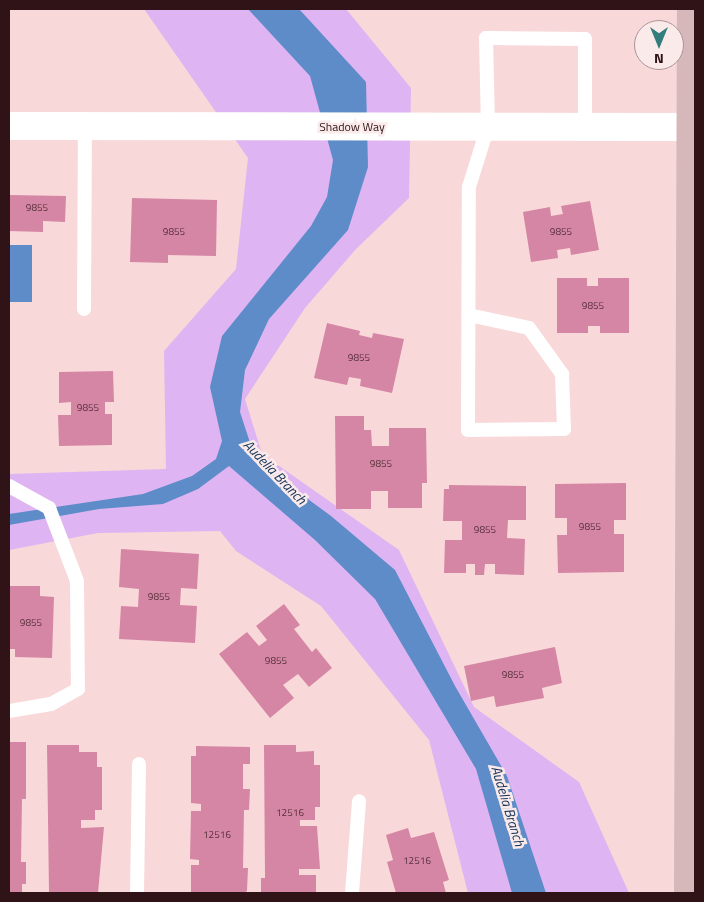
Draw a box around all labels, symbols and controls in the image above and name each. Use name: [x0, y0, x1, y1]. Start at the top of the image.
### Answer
north arrow: [634, 20, 684, 70]
text: N: [654, 49, 664, 70]
street label: Shadow Way: [319, 120, 385, 134]
house number: 9855: [26, 202, 48, 214]
house number: 9855: [163, 226, 185, 238]
house number: 9855: [550, 226, 572, 238]
house number: 9855: [582, 300, 604, 312]
house number: 9855: [348, 352, 370, 364]
house number: 9855: [77, 402, 99, 414]
water label: Audelia Branch: [240, 436, 310, 508]
house number: 9855: [370, 458, 392, 470]
house number: 9855: [579, 521, 601, 533]
house number: 9855: [474, 524, 496, 536]
house number: 9855: [148, 591, 170, 603]
house number: 9855: [20, 617, 42, 629]
house number: 9855: [265, 655, 287, 667]
house number: 9855: [502, 669, 524, 681]
water label: Audelia Branch: [488, 764, 528, 848]
house number: 12516: [276, 807, 304, 819]
house number: 12516: [203, 829, 231, 841]
house number: 12516: [403, 855, 431, 867]

